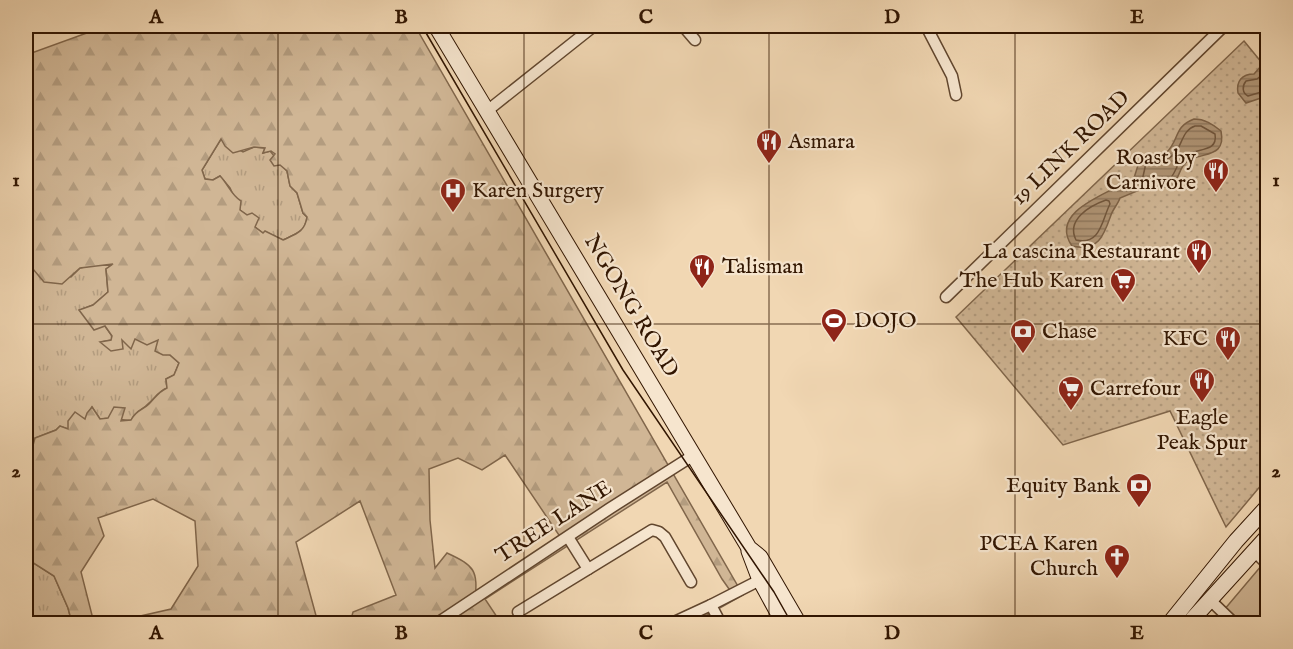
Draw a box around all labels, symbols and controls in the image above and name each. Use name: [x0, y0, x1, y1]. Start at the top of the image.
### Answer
text: A: [148, 5, 164, 30]
text: B: [394, 5, 408, 30]
text: C: [639, 5, 653, 30]
text: D: [884, 5, 900, 30]
text: E: [1130, 5, 1144, 30]
street label: 19 LINK ROAD: [1006, 84, 1136, 212]
restaurant icon: Asmara: [754, 127, 784, 165]
place label: Asmara: [787, 128, 855, 156]
place label: Roast by Carnivore: [1106, 144, 1196, 197]
restaurant icon: Roast by Carnivore: [1201, 156, 1231, 194]
text: 1: [12, 168, 20, 193]
text: 1: [1272, 168, 1280, 193]
hospital icon: Karen Surgery: [438, 176, 468, 214]
place label: Karen Surgery: [472, 177, 604, 205]
street label: NGONG ROAD: [577, 229, 685, 383]
restaurant icon: La cascina Restaurant: [1184, 237, 1214, 275]
place label: La cascina Restaurant: [982, 238, 1180, 266]
restaurant icon: Talisman: [687, 252, 717, 290]
place label: Talisman: [722, 253, 804, 281]
supermarket icon: The Hub Karen: [1108, 266, 1138, 304]
place label: The Hub Karen: [959, 267, 1104, 295]
sports icon: DOJO: [819, 306, 849, 344]
place label: DOJO: [854, 307, 916, 335]
bank icon: Chase: [1008, 317, 1038, 355]
place label: Chase: [1042, 318, 1097, 346]
restaurant icon: KFC: [1213, 324, 1243, 362]
place label: KFC: [1162, 325, 1208, 353]
restaurant icon: Eagle Peak Spur: [1187, 366, 1217, 404]
supermarket icon: Carrefour: [1056, 374, 1086, 412]
place label: Carrefour: [1090, 375, 1181, 403]
place label: Eagle Peak Spur: [1156, 404, 1248, 457]
text: 2: [11, 459, 21, 484]
text: 2: [1271, 459, 1281, 484]
bank icon: Equity Bank: [1124, 471, 1154, 509]
place label: Equity Bank: [1006, 472, 1120, 500]
street label: TREE LANE: [491, 474, 617, 570]
place label: PCEA Karen Church: [979, 530, 1098, 583]
church icon: PCEA Karen Church: [1102, 542, 1132, 580]
text: A: [148, 621, 164, 646]
text: B: [394, 621, 408, 646]
text: C: [639, 621, 653, 646]
text: D: [884, 621, 900, 646]
text: E: [1130, 621, 1144, 646]

